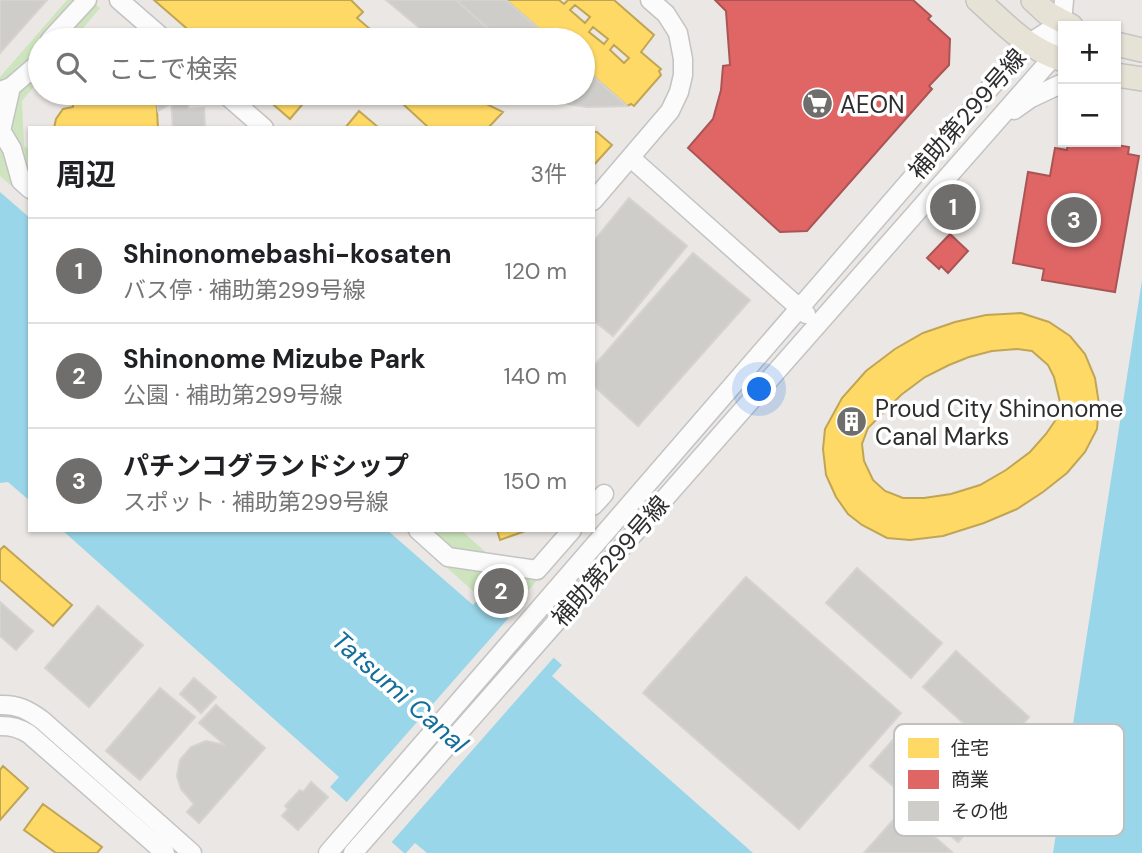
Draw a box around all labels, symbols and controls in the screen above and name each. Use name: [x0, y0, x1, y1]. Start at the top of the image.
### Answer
map controls: [1058, 21, 1121, 147]
button: +: [1058, 21, 1121, 84]
search box: [28, 28, 595, 105]
street label: 補助第299号線: [902, 42, 1032, 186]
icon: search: [52, 48, 90, 86]
text: ここで検索: [108, 52, 238, 86]
button: −: [1058, 84, 1121, 147]
supermarket icon: AEON: [800, 87, 834, 121]
place label: AEON: [840, 89, 905, 120]
text: 周辺: [56, 155, 116, 194]
text: 3件: [530, 159, 567, 189]
pin: 1: [930, 181, 976, 233]
pin: 3: [1051, 194, 1097, 246]
text: Shinonomebashi-kosaten: [123, 237, 451, 271]
text: 1: [75, 256, 83, 286]
text: 120 m: [504, 256, 567, 286]
text: バス停 · 補助第299号線: [123, 275, 366, 305]
text: Shinonome Mizube Park: [123, 342, 426, 376]
text: 2: [72, 361, 86, 391]
text: 140 m: [504, 361, 567, 391]
your location: [742, 372, 776, 406]
text: 公園 · 補助第299号線: [123, 380, 343, 410]
place label: Proud City Shinonome Canal Marks: [875, 393, 1123, 452]
building icon: Proud City Shinonome Canal Marks: [835, 405, 869, 439]
text: パチンコグランドシップ: [123, 449, 409, 483]
text: 3: [72, 466, 86, 496]
text: 150 m: [503, 466, 567, 496]
text: スポット · 補助第299号線: [123, 487, 389, 517]
street label: 補助第299号線: [545, 489, 675, 633]
pin: 2: [478, 565, 524, 617]
water label: Tatsumi Canal: [325, 623, 476, 761]
legend: [894, 724, 1124, 836]
text: 住宅: [951, 736, 989, 761]
text: 商業: [951, 767, 989, 792]
text: その他: [951, 799, 1008, 824]

